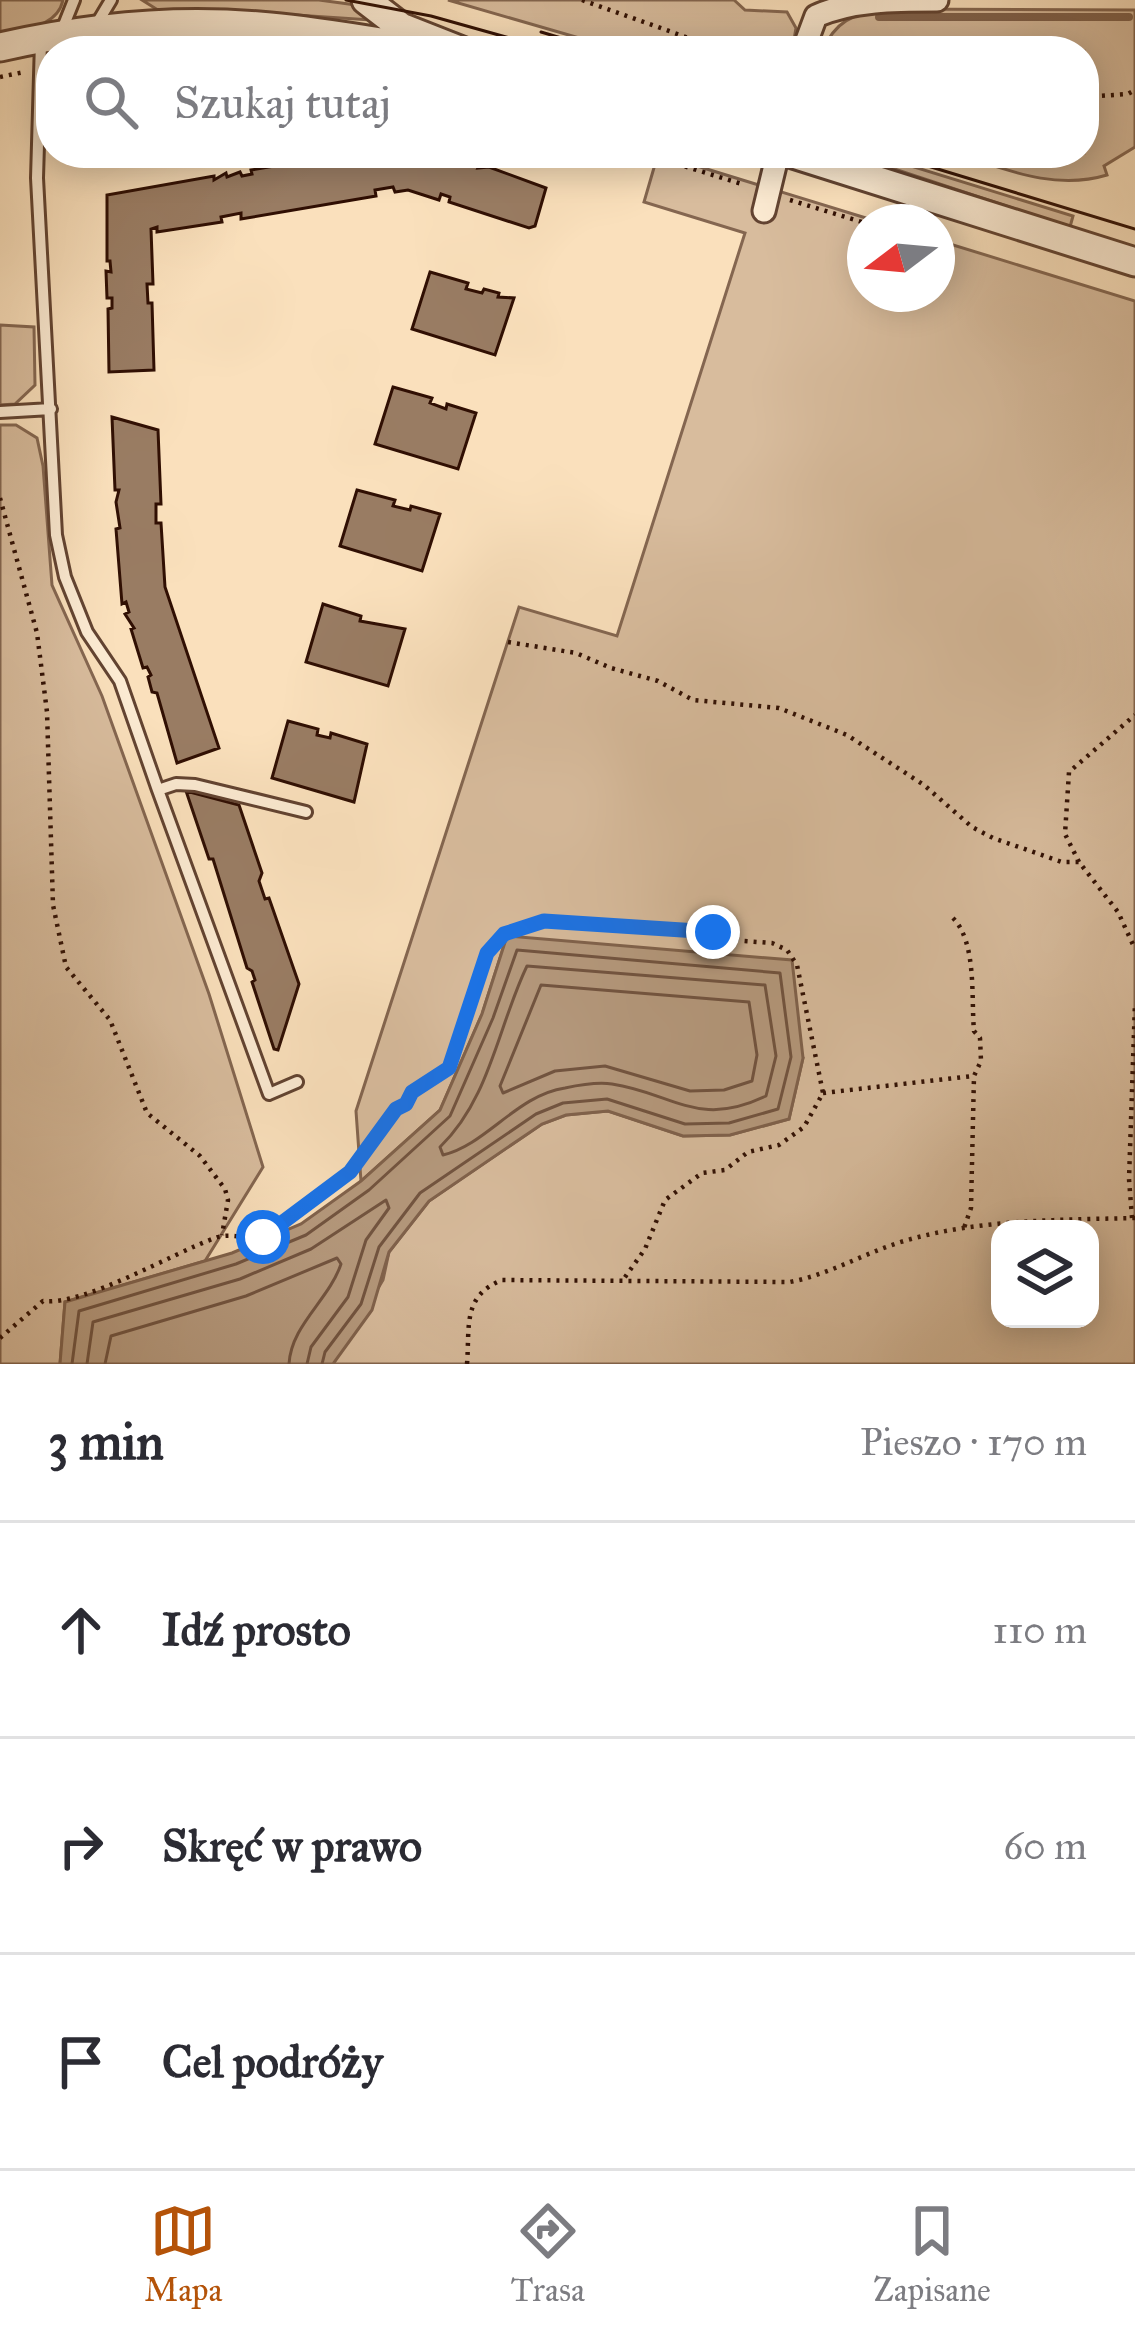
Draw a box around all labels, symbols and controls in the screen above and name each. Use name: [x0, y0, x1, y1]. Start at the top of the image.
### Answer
search box: [36, 36, 1099, 168]
icon: search: [78, 69, 144, 135]
text: Szukaj tutaj: [174, 75, 391, 130]
north arrow: [847, 204, 955, 312]
route end: [686, 905, 740, 959]
route start: [236, 1210, 290, 1264]
map controls: [991, 1220, 1099, 1328]
button: layers: [991, 1220, 1099, 1328]
text: 3 min: [48, 1411, 164, 1473]
text: Pieszo · 170 m: [860, 1418, 1087, 1466]
icon: ahead: [48, 1597, 114, 1663]
text: Idź prosto: [162, 1602, 351, 1657]
text: 110 m: [992, 1606, 1087, 1654]
icon: right: [48, 1813, 114, 1879]
text: Skręć w prawo: [162, 1818, 422, 1873]
text: 60 m: [1003, 1822, 1087, 1870]
icon: arrive: [48, 2029, 114, 2095]
text: Cel podróży: [162, 2034, 383, 2089]
tab: Mapa: [144, 2198, 223, 2310]
tab: Trasa: [511, 2198, 585, 2310]
tab: Zapisane: [873, 2198, 991, 2310]

